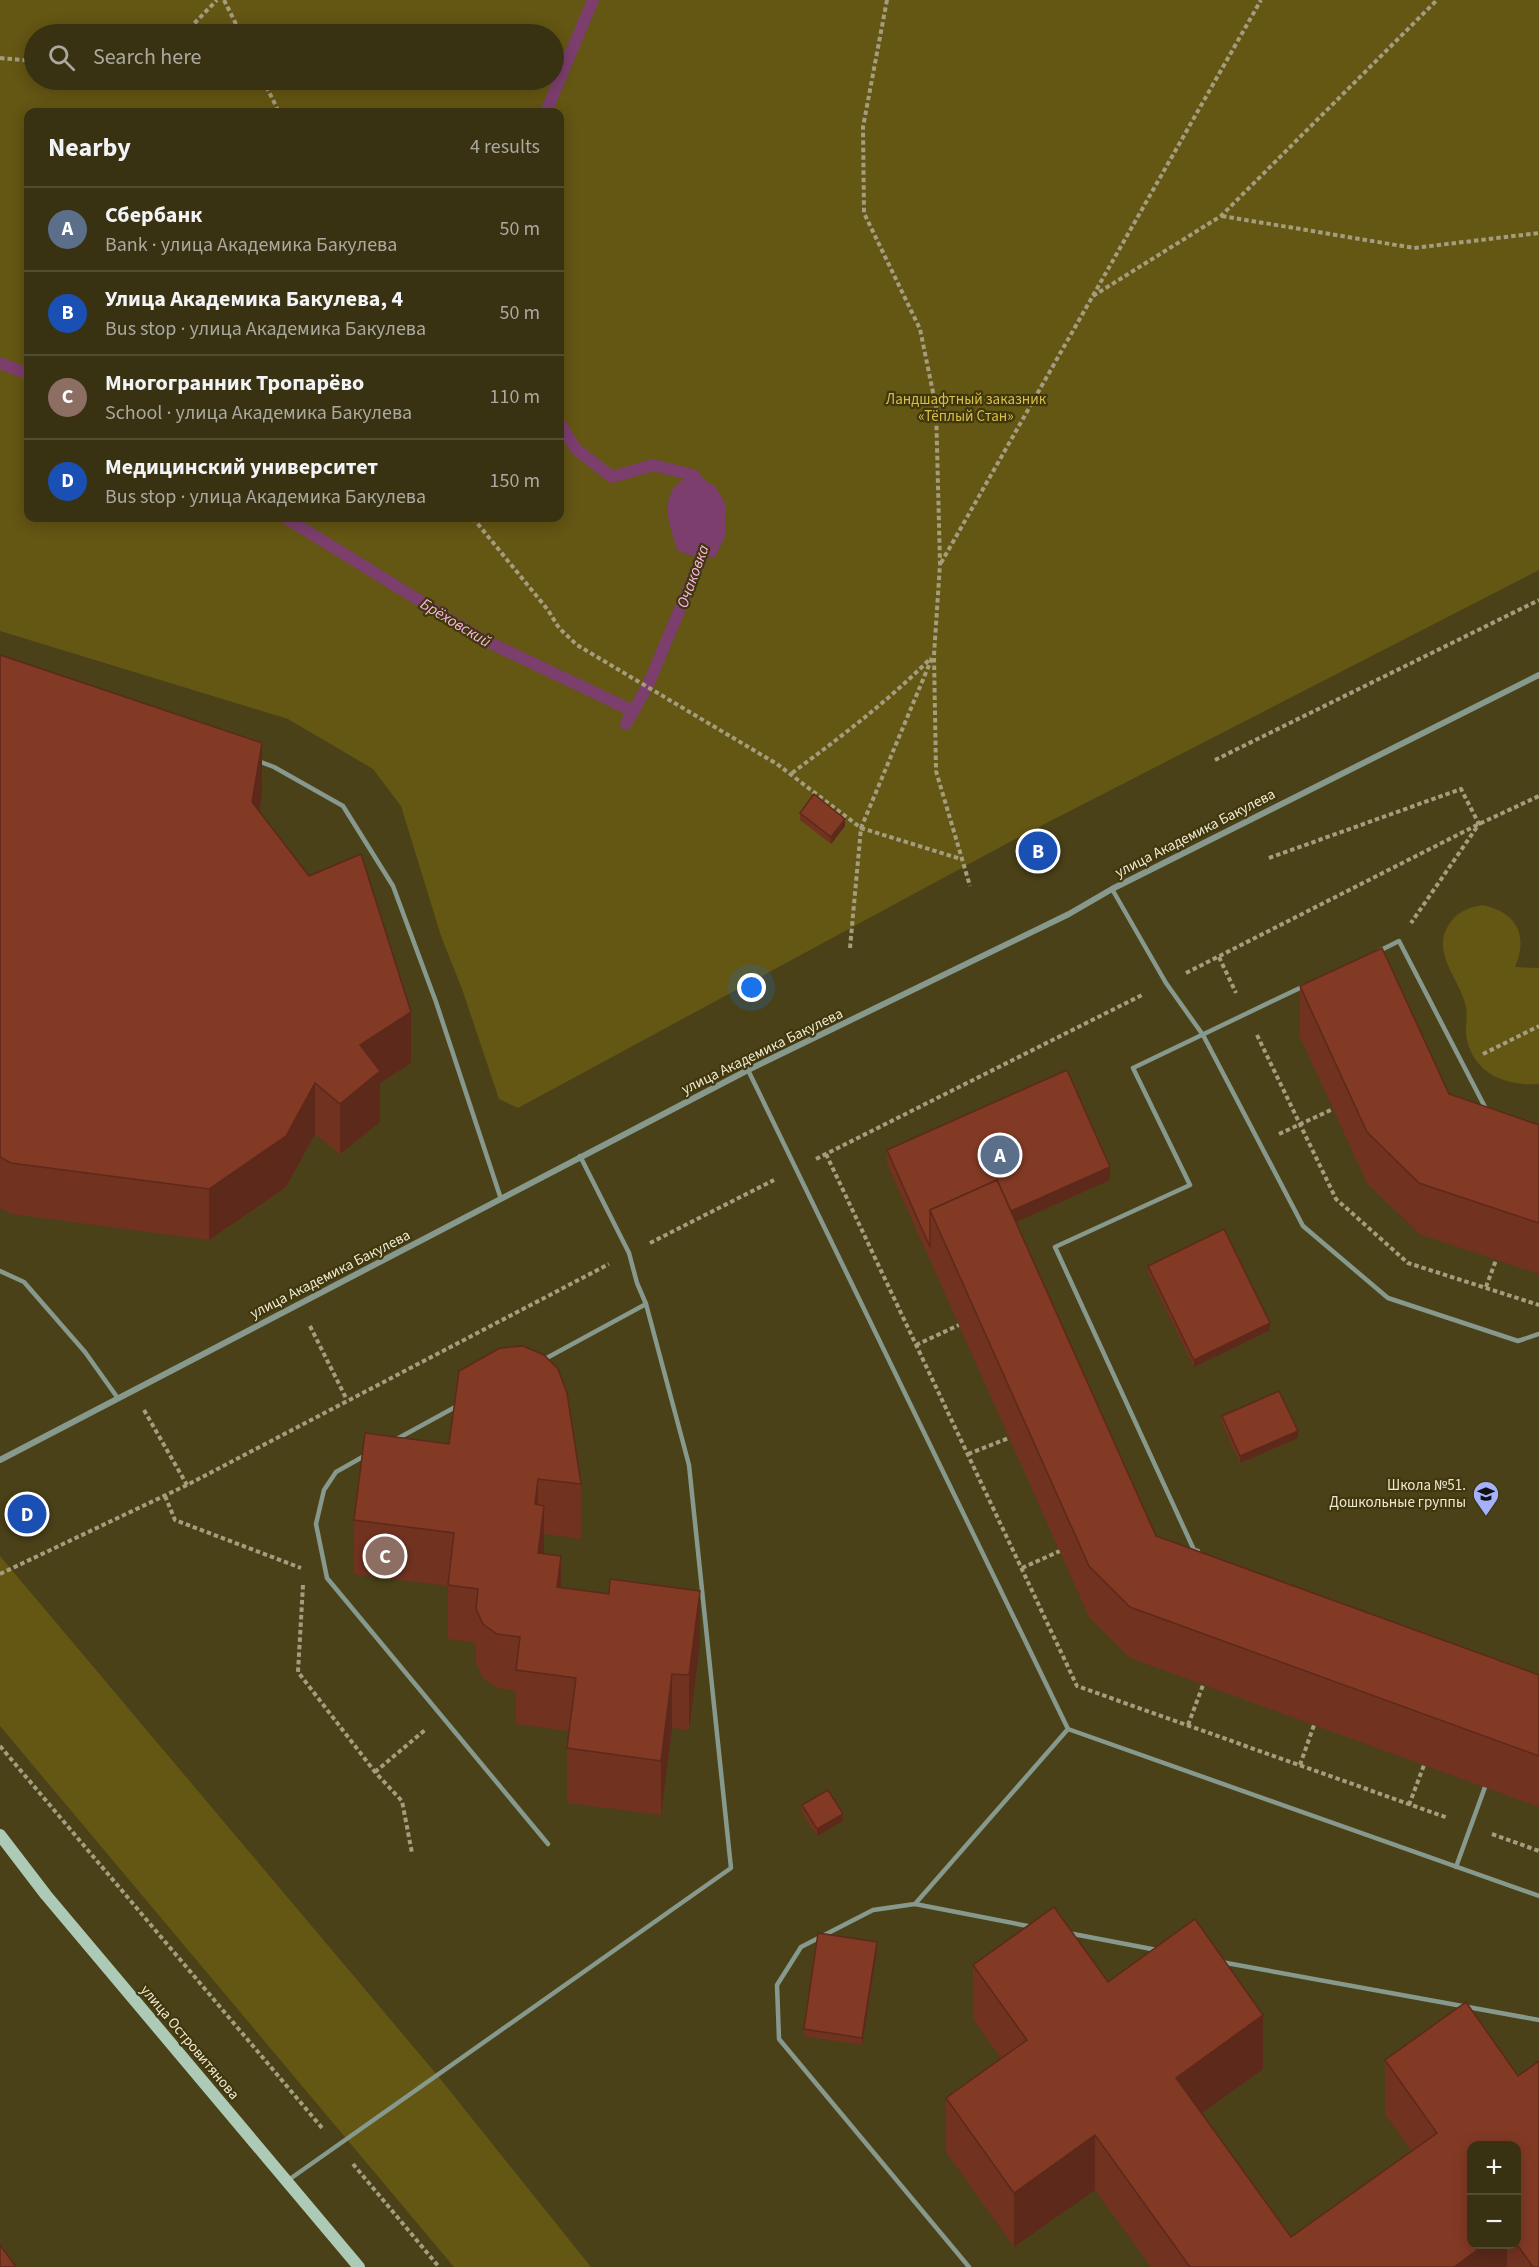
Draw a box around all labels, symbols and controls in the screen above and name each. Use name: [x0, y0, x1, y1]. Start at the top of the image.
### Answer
search box: [24, 24, 564, 90]
icon: search: [45, 41, 78, 74]
text: Search here: [93, 41, 201, 73]
text: Nearby: [48, 129, 131, 166]
text: 4 results: [470, 133, 540, 161]
text: Сбербанк: [105, 199, 202, 231]
text: A: [62, 215, 73, 243]
text: 50 m: [500, 215, 540, 243]
text: Bank · улица Академика Бакулева: [105, 231, 397, 259]
text: Улица Академика Бакулева, 4: [105, 283, 403, 315]
text: B: [61, 299, 74, 327]
text: 50 m: [500, 299, 540, 327]
text: Bus stop · улица Академика Бакулева: [105, 315, 426, 343]
text: Многогранник Тропарёво: [105, 367, 364, 399]
text: C: [62, 383, 73, 411]
text: 110 m: [490, 383, 540, 411]
park label: Ландшафтный заказник «Тёплый Стан»: [886, 389, 1047, 427]
text: School · улица Академика Бакулева: [105, 399, 412, 427]
text: Медицинский университет: [105, 451, 378, 483]
text: D: [61, 467, 74, 495]
text: 150 m: [490, 467, 540, 495]
text: Bus stop · улица Академика Бакулева: [105, 483, 426, 511]
water label: Очаковка: [671, 541, 715, 611]
water label: Брёховский: [416, 593, 495, 653]
street label: улица Академика Бакулева: [1111, 784, 1279, 883]
pin: B: [1018, 828, 1058, 874]
your location: [737, 973, 766, 1002]
street label: улица Академика Бакулева: [678, 1003, 847, 1100]
pin: A: [980, 1132, 1020, 1178]
street label: улица Академика Бакулева: [246, 1225, 414, 1324]
place label: Школа №51. Дошкольные группы: [1329, 1475, 1466, 1513]
school or university icon: Школа №51. Дошкольные группы: [1471, 1479, 1501, 1517]
pin: D: [8, 1492, 46, 1537]
pin: C: [366, 1534, 404, 1578]
street label: улица Островитянова: [135, 1980, 244, 2104]
map controls: [1467, 2141, 1521, 2249]
button: +: [1467, 2141, 1521, 2195]
button: −: [1467, 2195, 1521, 2249]

